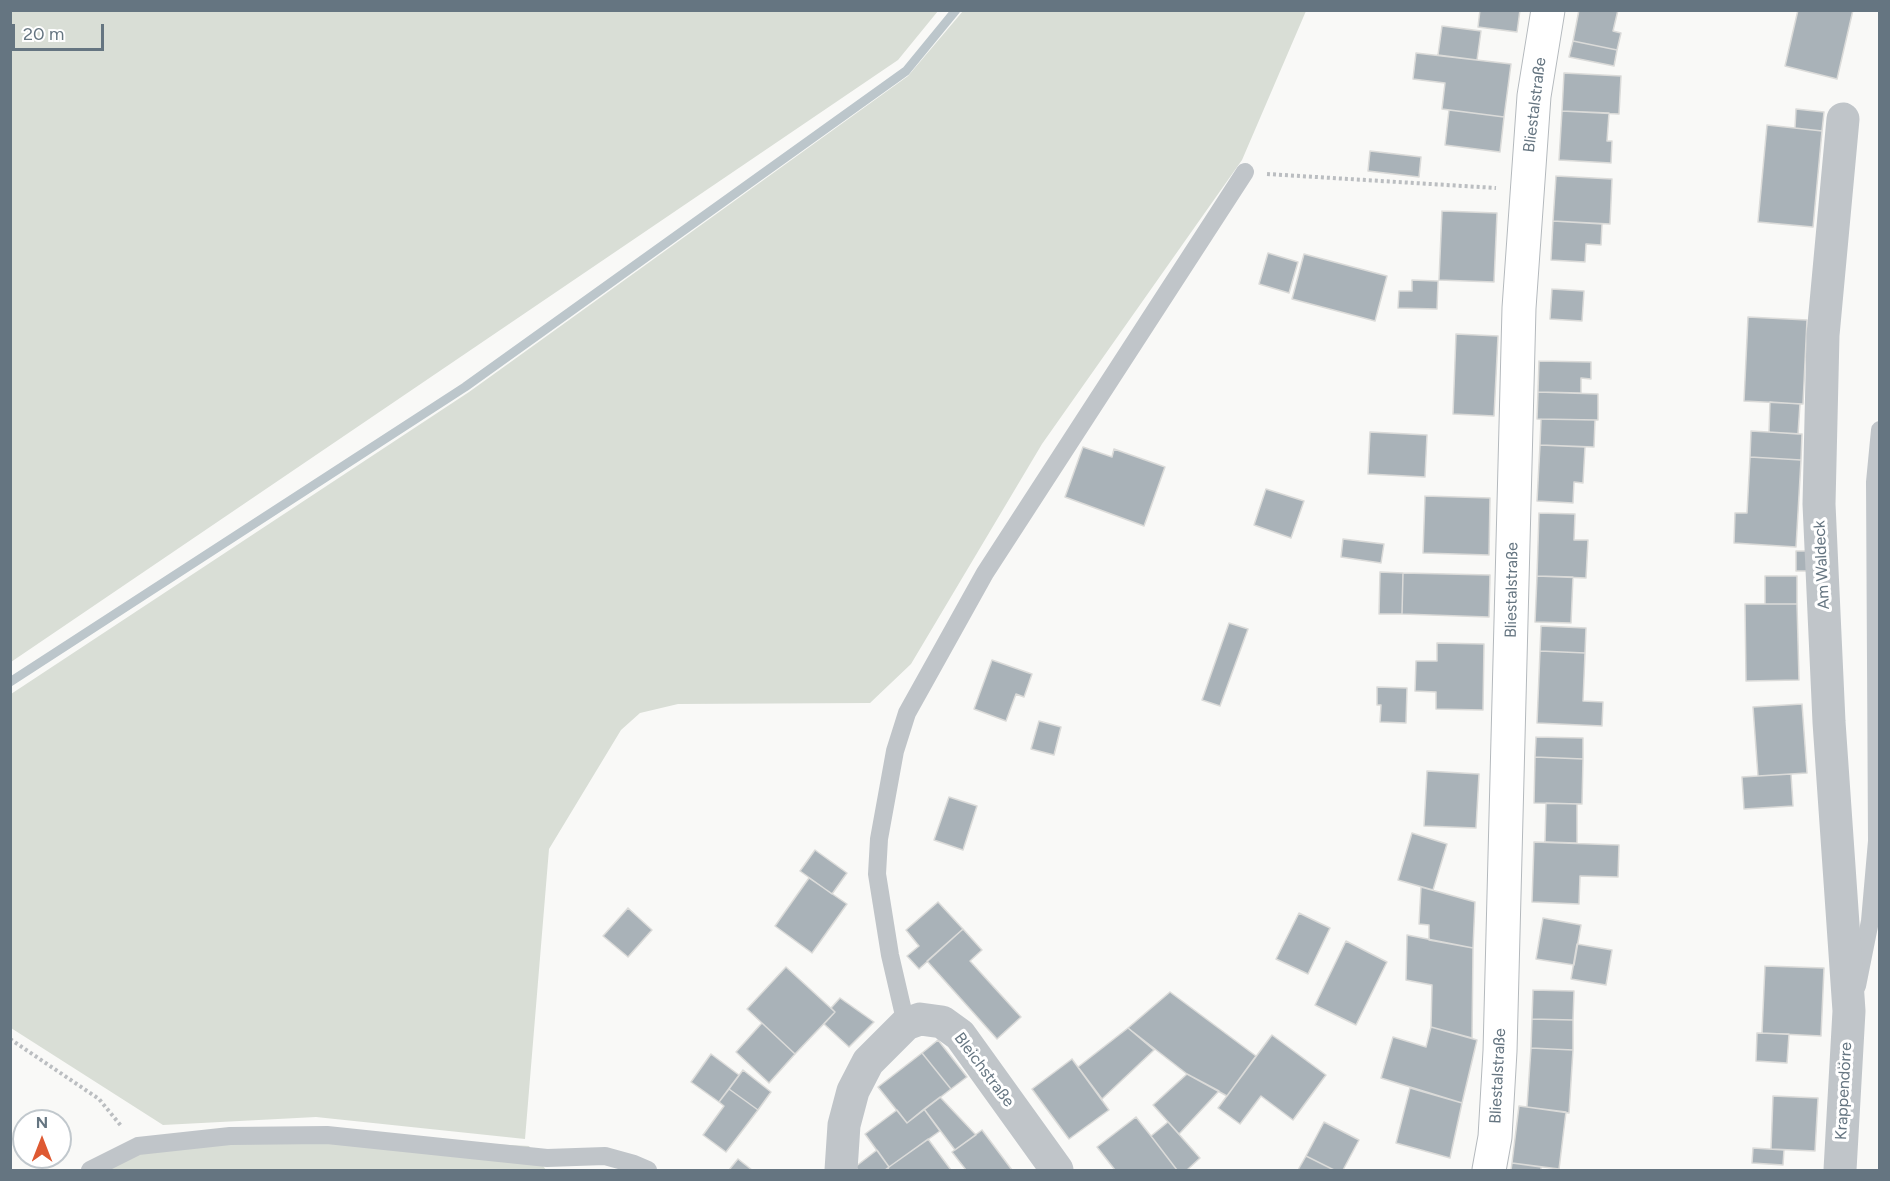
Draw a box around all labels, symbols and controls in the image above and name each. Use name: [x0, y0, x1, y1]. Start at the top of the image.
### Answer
scale bar: [15, 12, 106, 50]
text: 20 m: [23, 23, 64, 45]
street label: Bliestalstraße: [1520, 56, 1550, 154]
street label: Am Waldeck: [1810, 520, 1834, 610]
street label: Bliestalstraße: [1502, 542, 1522, 638]
street label: Bliestalstraße: [1486, 1028, 1510, 1124]
street label: Bleichstraße: [950, 1029, 1018, 1111]
street label: Krappendörre: [1832, 1042, 1856, 1140]
north arrow: [12, 1109, 72, 1169]
text: N: [36, 1113, 48, 1132]

